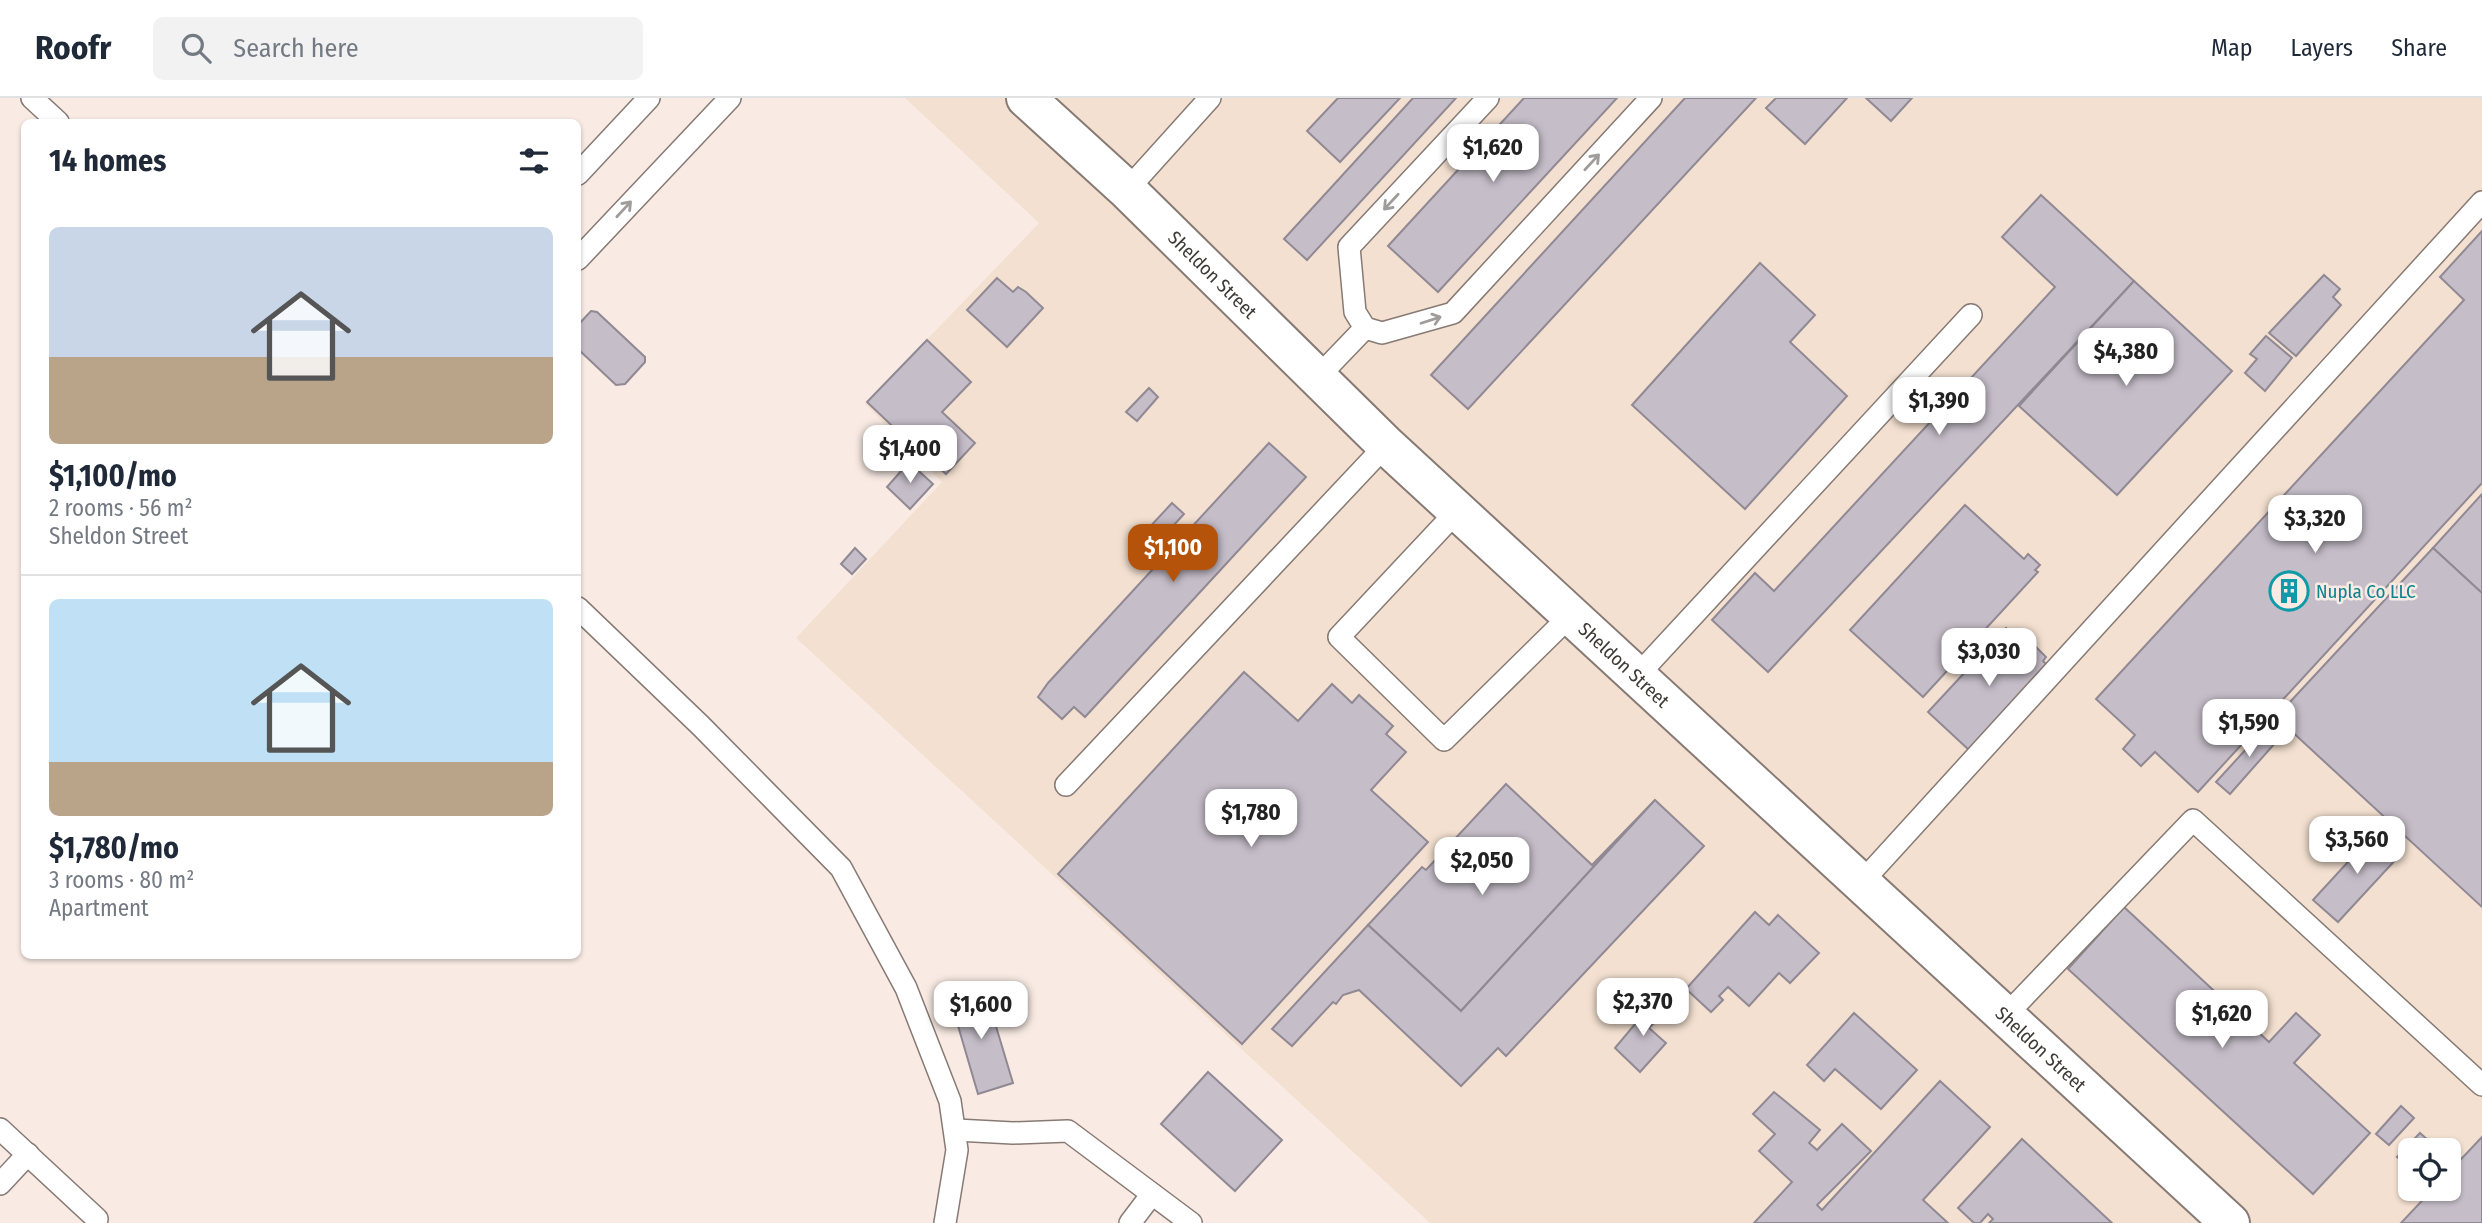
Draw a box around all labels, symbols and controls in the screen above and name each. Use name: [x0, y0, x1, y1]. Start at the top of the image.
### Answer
search box: [153, 17, 643, 80]
text: Roofr: [35, 28, 111, 68]
icon: search: [177, 29, 215, 67]
text: Search here: [233, 33, 359, 64]
text: Map: [2211, 34, 2253, 62]
text: Layers: [2291, 34, 2353, 62]
text: Share: [2391, 34, 2447, 62]
pin: $1,620: [1436, 125, 1550, 184]
text: $1,620: [1463, 133, 1523, 161]
icon: filters: [515, 142, 553, 180]
text: 14 homes: [49, 143, 166, 179]
one-way arrow: [1583, 154, 1600, 171]
one-way arrow: [1383, 193, 1399, 211]
one-way arrow: [616, 201, 633, 218]
street label: Sheldon Street: [1164, 226, 1262, 324]
icon: home: [238, 273, 364, 399]
one-way arrow: [1420, 312, 1442, 325]
pin: $4,380: [2069, 328, 2183, 388]
text: $4,380: [2094, 337, 2158, 365]
pin: $1,390: [1882, 378, 1996, 437]
text: $1,390: [1908, 386, 1970, 414]
pin: $1,400: [853, 426, 967, 485]
text: $1,400: [879, 434, 941, 462]
text: $1,100/mo: [49, 458, 177, 494]
text: 2 rooms · 56 m²: [49, 494, 193, 522]
pin: $3,320: [2258, 496, 2372, 555]
text: $3,320: [2284, 504, 2346, 532]
text: Sheldon Street: [49, 522, 188, 550]
pin: $1,100: [1116, 524, 1230, 584]
text: $1,100: [1144, 533, 1202, 561]
building icon: Nupla Co LLC: [2268, 570, 2310, 612]
place label: Nupla Co LLC: [2316, 580, 2416, 603]
street label: Sheldon Street: [1574, 617, 1675, 713]
pin: $3,030: [1932, 628, 2046, 688]
text: $3,030: [1958, 637, 2020, 665]
icon: home: [238, 645, 364, 771]
pin: $1,590: [2192, 700, 2306, 759]
text: $1,590: [2218, 708, 2280, 736]
pin: $1,780: [1194, 790, 1308, 849]
text: $1,780: [1221, 798, 1281, 826]
pin: $3,560: [2300, 816, 2414, 876]
text: $3,560: [2325, 825, 2389, 853]
text: $1,780/mo: [49, 830, 179, 866]
pin: $2,050: [1425, 838, 1539, 897]
text: $2,050: [1450, 846, 1514, 874]
text: 3 rooms · 80 m²: [49, 866, 194, 894]
text: Apartment: [49, 894, 149, 922]
pin: $2,370: [1586, 978, 1700, 1038]
pin: $1,600: [924, 982, 1038, 1041]
text: $2,370: [1613, 987, 1673, 1015]
text: $1,600: [950, 990, 1012, 1018]
pin: $1,620: [2165, 990, 2279, 1050]
text: $1,620: [2192, 999, 2252, 1027]
street label: Sheldon Street: [1991, 1001, 2092, 1097]
map controls: [2398, 1138, 2461, 1201]
button: locate: [2398, 1138, 2461, 1201]

